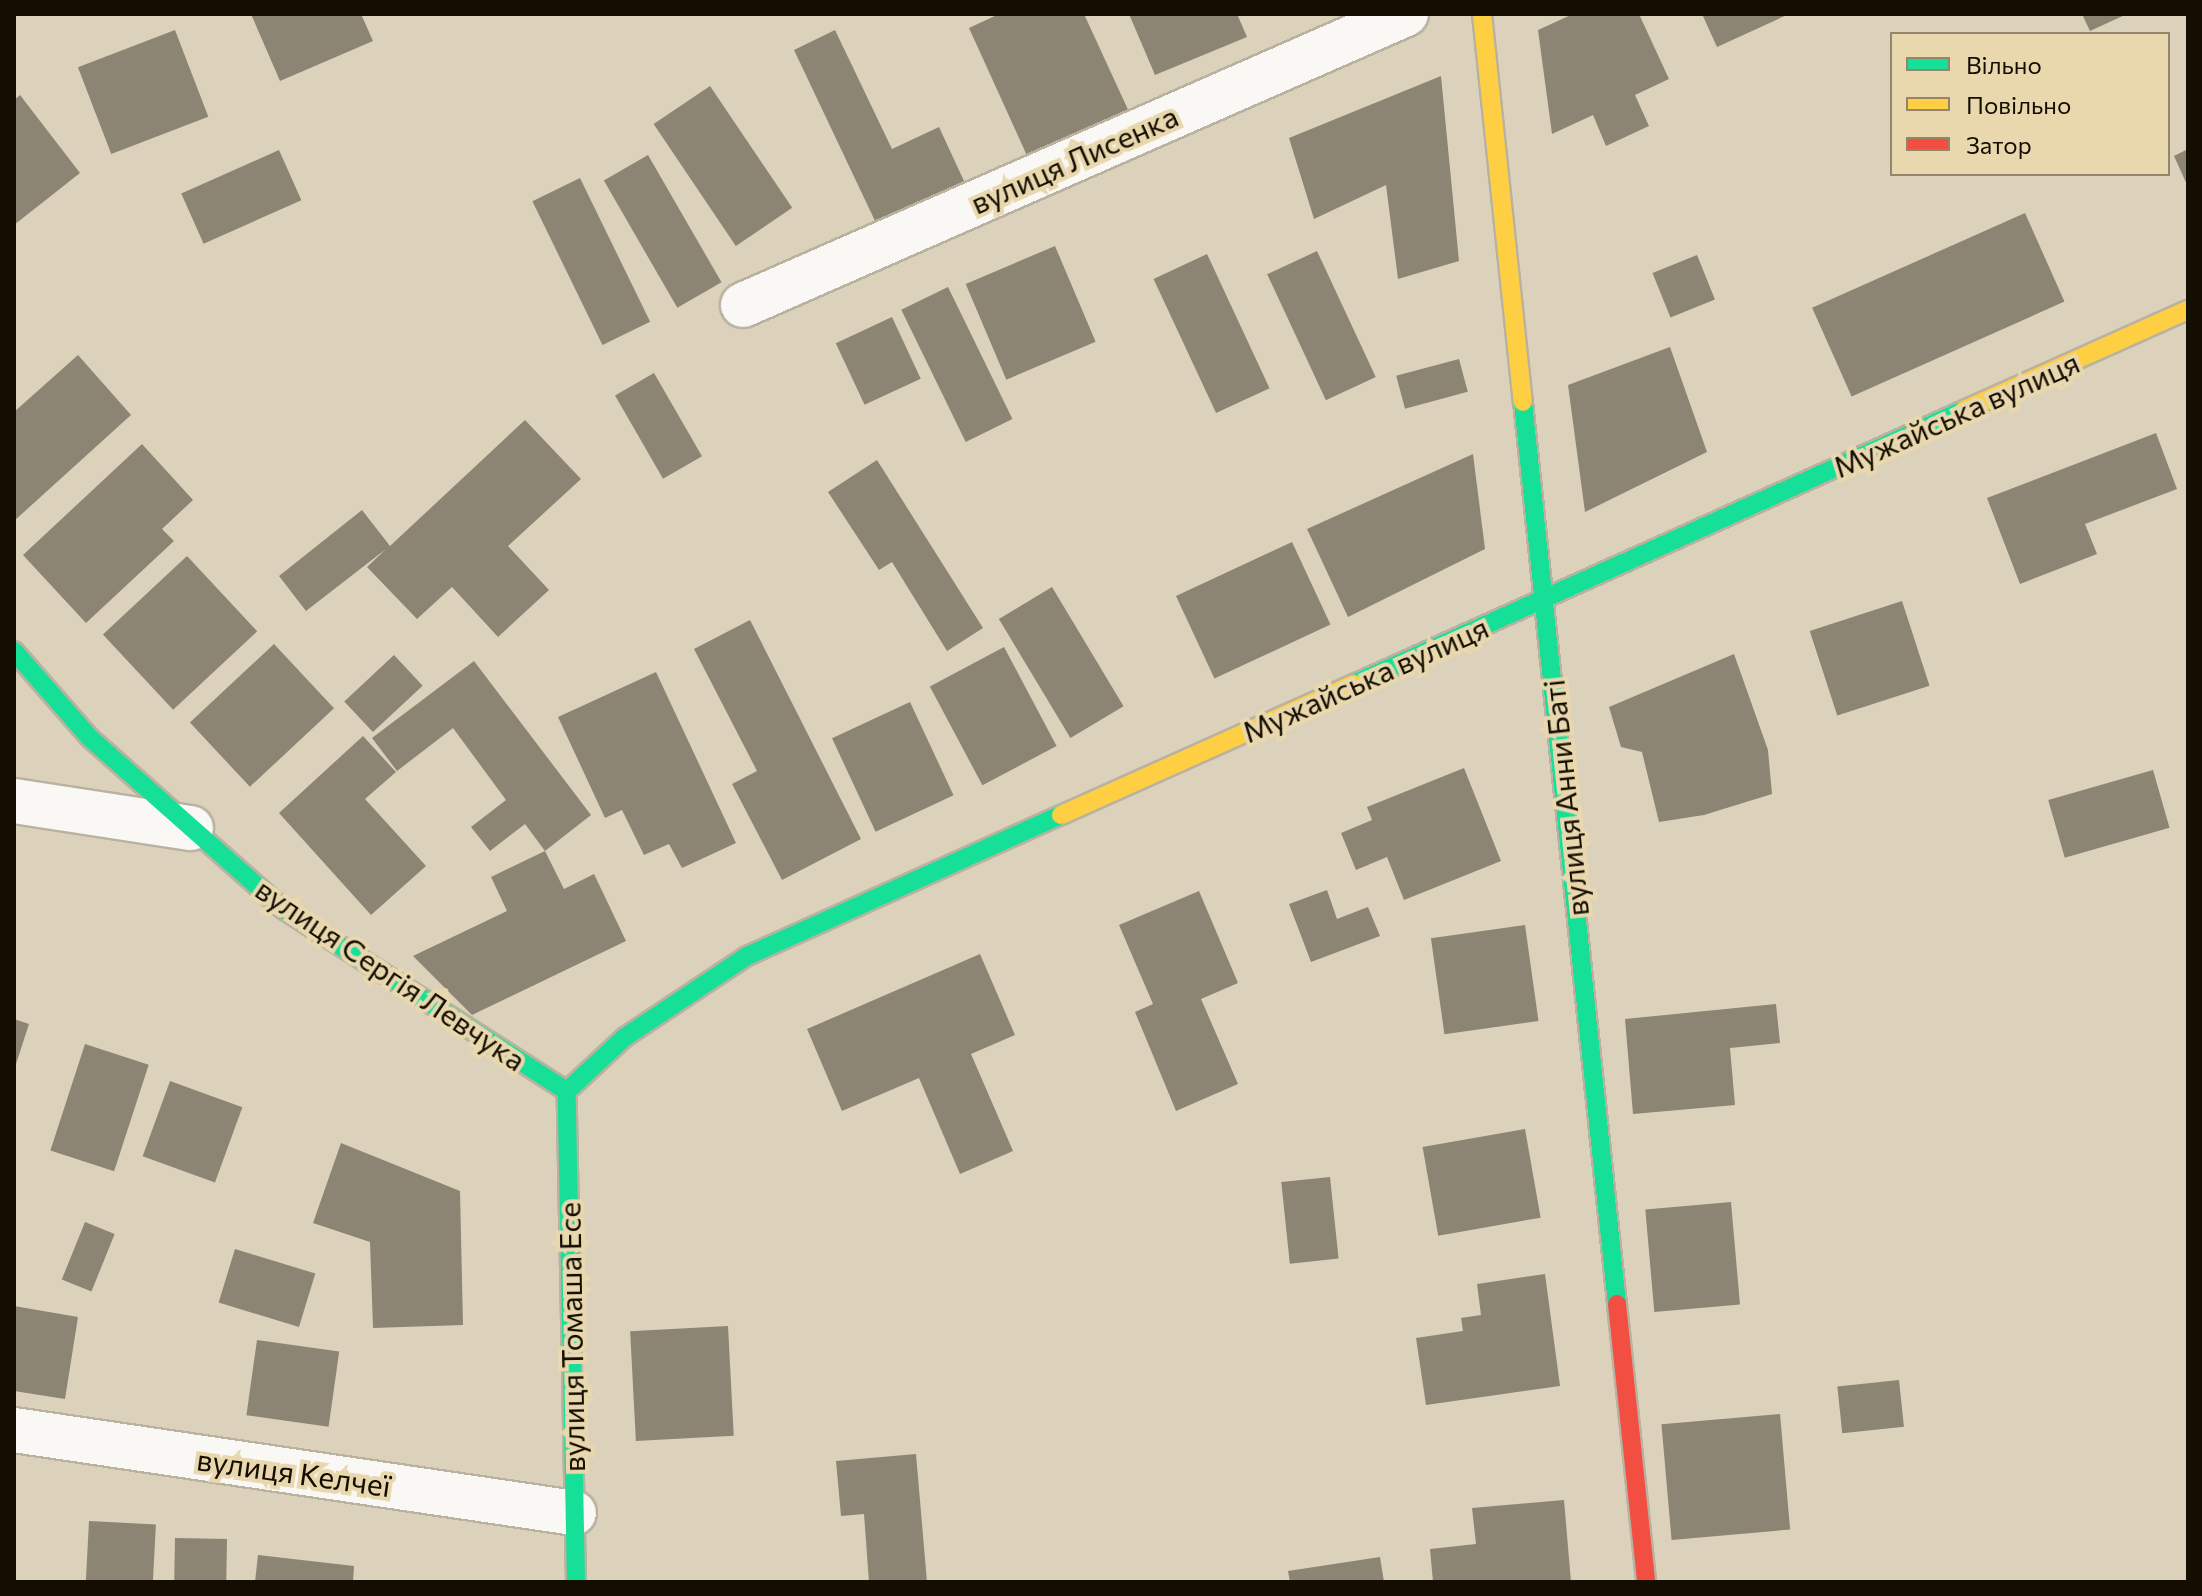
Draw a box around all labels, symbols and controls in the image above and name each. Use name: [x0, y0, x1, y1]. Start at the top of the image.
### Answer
legend: [1890, 32, 2170, 176]
text: Вільно: [1966, 50, 2042, 79]
text: Повільно: [1966, 90, 2071, 119]
street label: вулиця Лисенка: [965, 97, 1183, 221]
text: Затор: [1966, 130, 2032, 159]
street label: Мужайська вулиця: [1827, 344, 2085, 484]
street label: Мужайська вулиця: [1236, 609, 1494, 749]
street label: вулиця Анни Баті: [1535, 678, 1595, 918]
street label: вулиця Сергія Левчука: [249, 870, 533, 1078]
street label: вулиця Томаша Есе: [551, 1202, 591, 1472]
street label: вулиця Келчеї: [195, 1441, 393, 1503]

